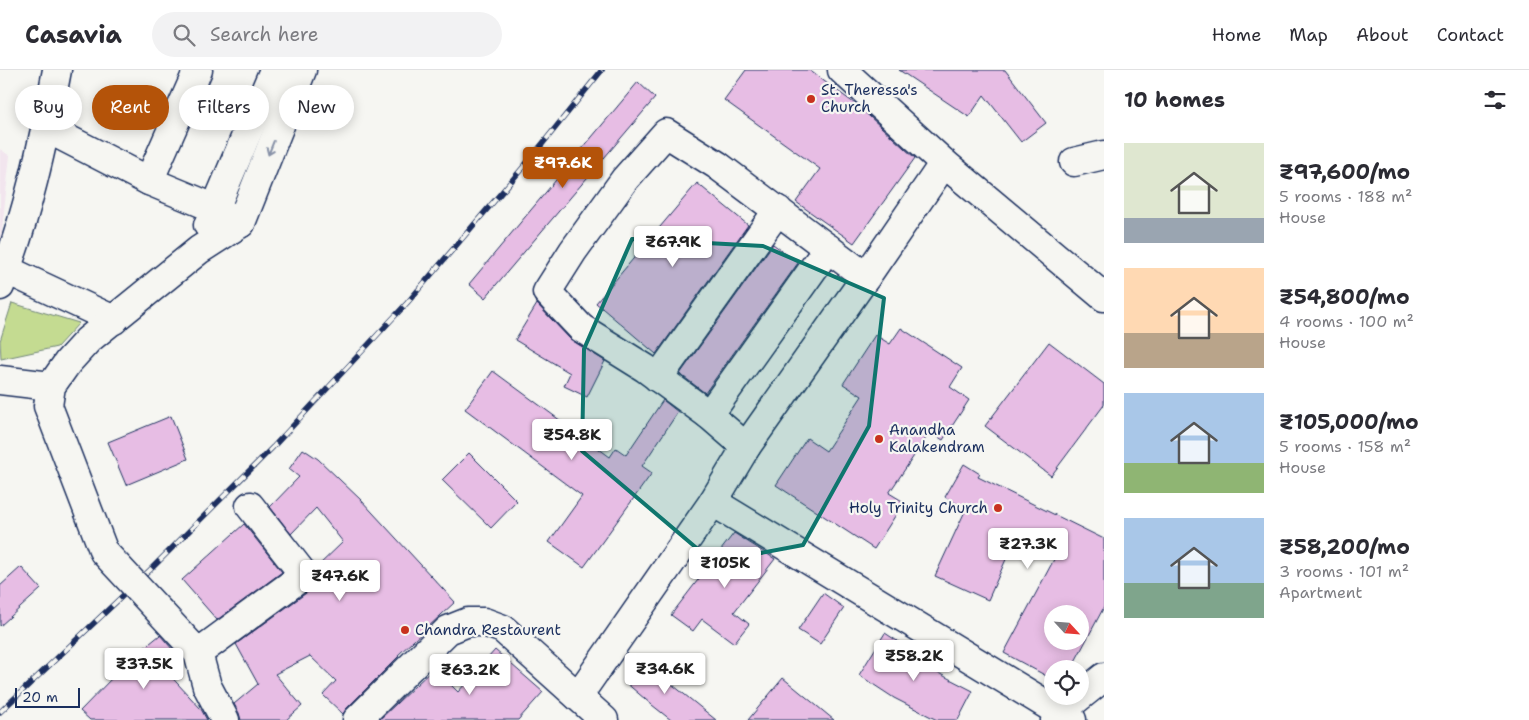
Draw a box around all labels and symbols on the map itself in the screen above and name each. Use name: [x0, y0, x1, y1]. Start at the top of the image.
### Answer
place label: St. Theressa's Church: [821, 80, 918, 117]
marker: St. Theressa's Church: [805, 93, 817, 105]
one-way arrow: [266, 140, 275, 155]
pin: ₹97.6K: [522, 146, 604, 189]
pin: ₹67.9K: [632, 226, 714, 268]
pin: ₹54.8K: [531, 418, 613, 461]
place label: Anandha Kalakendram: [889, 420, 985, 457]
marker: Anandha Kalakendram: [873, 433, 885, 445]
place label: Holy Trinity Church: [849, 498, 988, 518]
marker: Holy Trinity Church: [992, 502, 1004, 514]
pin: ₹27.3K: [987, 528, 1069, 570]
pin: ₹105K: [690, 546, 760, 589]
pin: ₹47.6K: [299, 560, 381, 602]
north arrow: [1044, 605, 1089, 650]
place label: Chandra Restaurent: [415, 620, 561, 640]
marker: Chandra Restaurent: [399, 624, 411, 636]
pin: ₹58.2K: [873, 640, 955, 682]
pin: ₹37.5K: [103, 648, 185, 690]
pin: ₹34.6K: [624, 652, 706, 695]
pin: ₹63.2K: [429, 654, 511, 696]
scale bar: [15, 685, 80, 708]

